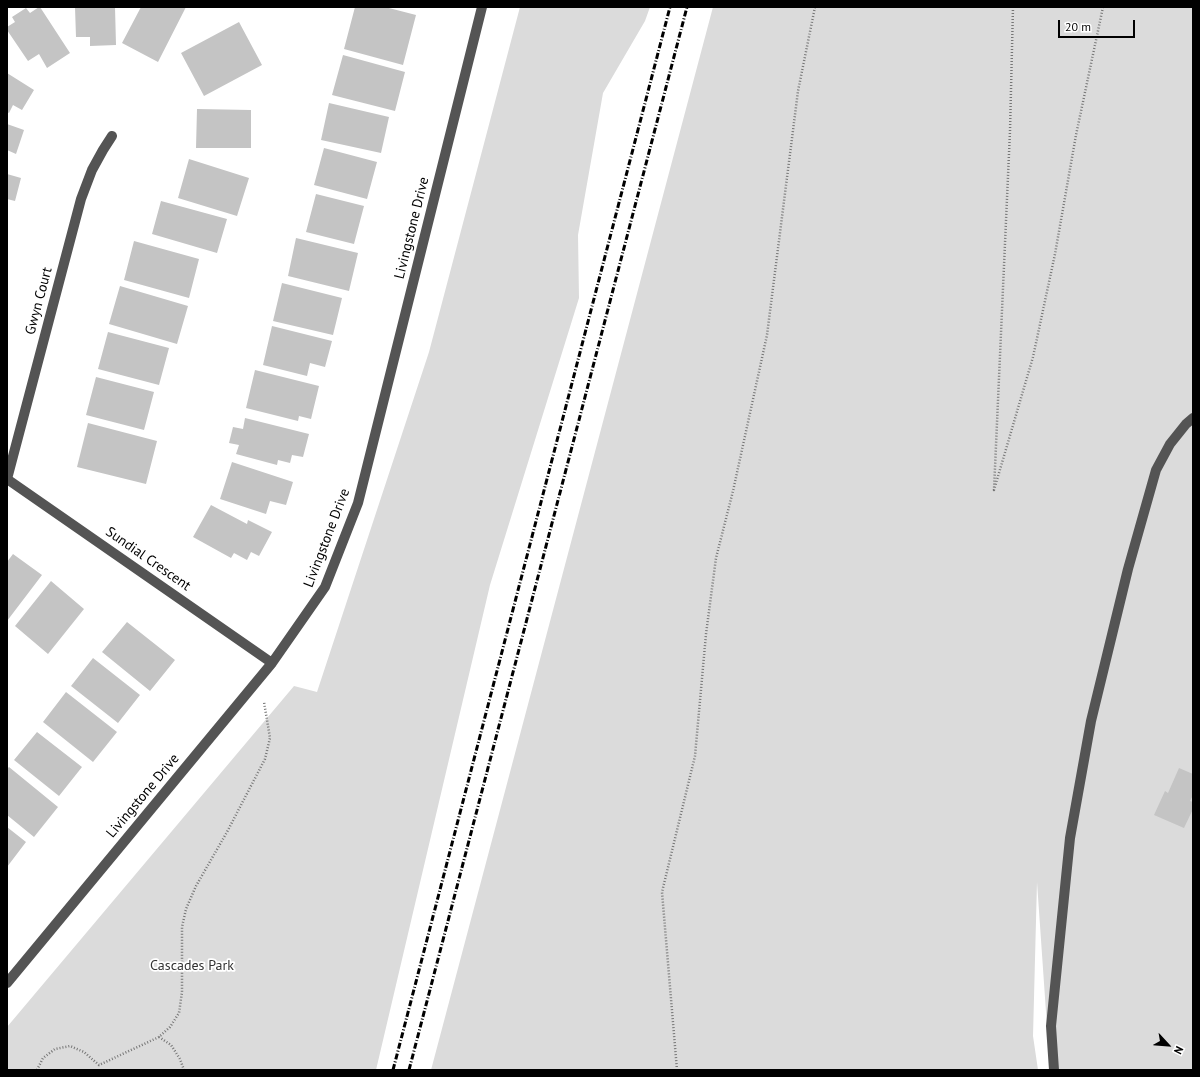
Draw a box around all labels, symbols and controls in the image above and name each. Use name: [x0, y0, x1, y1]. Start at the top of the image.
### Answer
scale bar: [1060, 12, 1137, 38]
text: 20 m: [1065, 19, 1091, 34]
street label: Livingstone Drive: [391, 175, 433, 281]
street label: Gwyn Court: [22, 265, 56, 337]
street label: Livingstone Drive: [300, 486, 354, 590]
street label: Sundial Crescent: [102, 524, 194, 594]
street label: Livingstone Drive: [103, 751, 183, 841]
park label: Cascades Park: [150, 958, 234, 974]
north arrow: [1148, 1025, 1188, 1065]
text: N: [1171, 1044, 1187, 1057]

